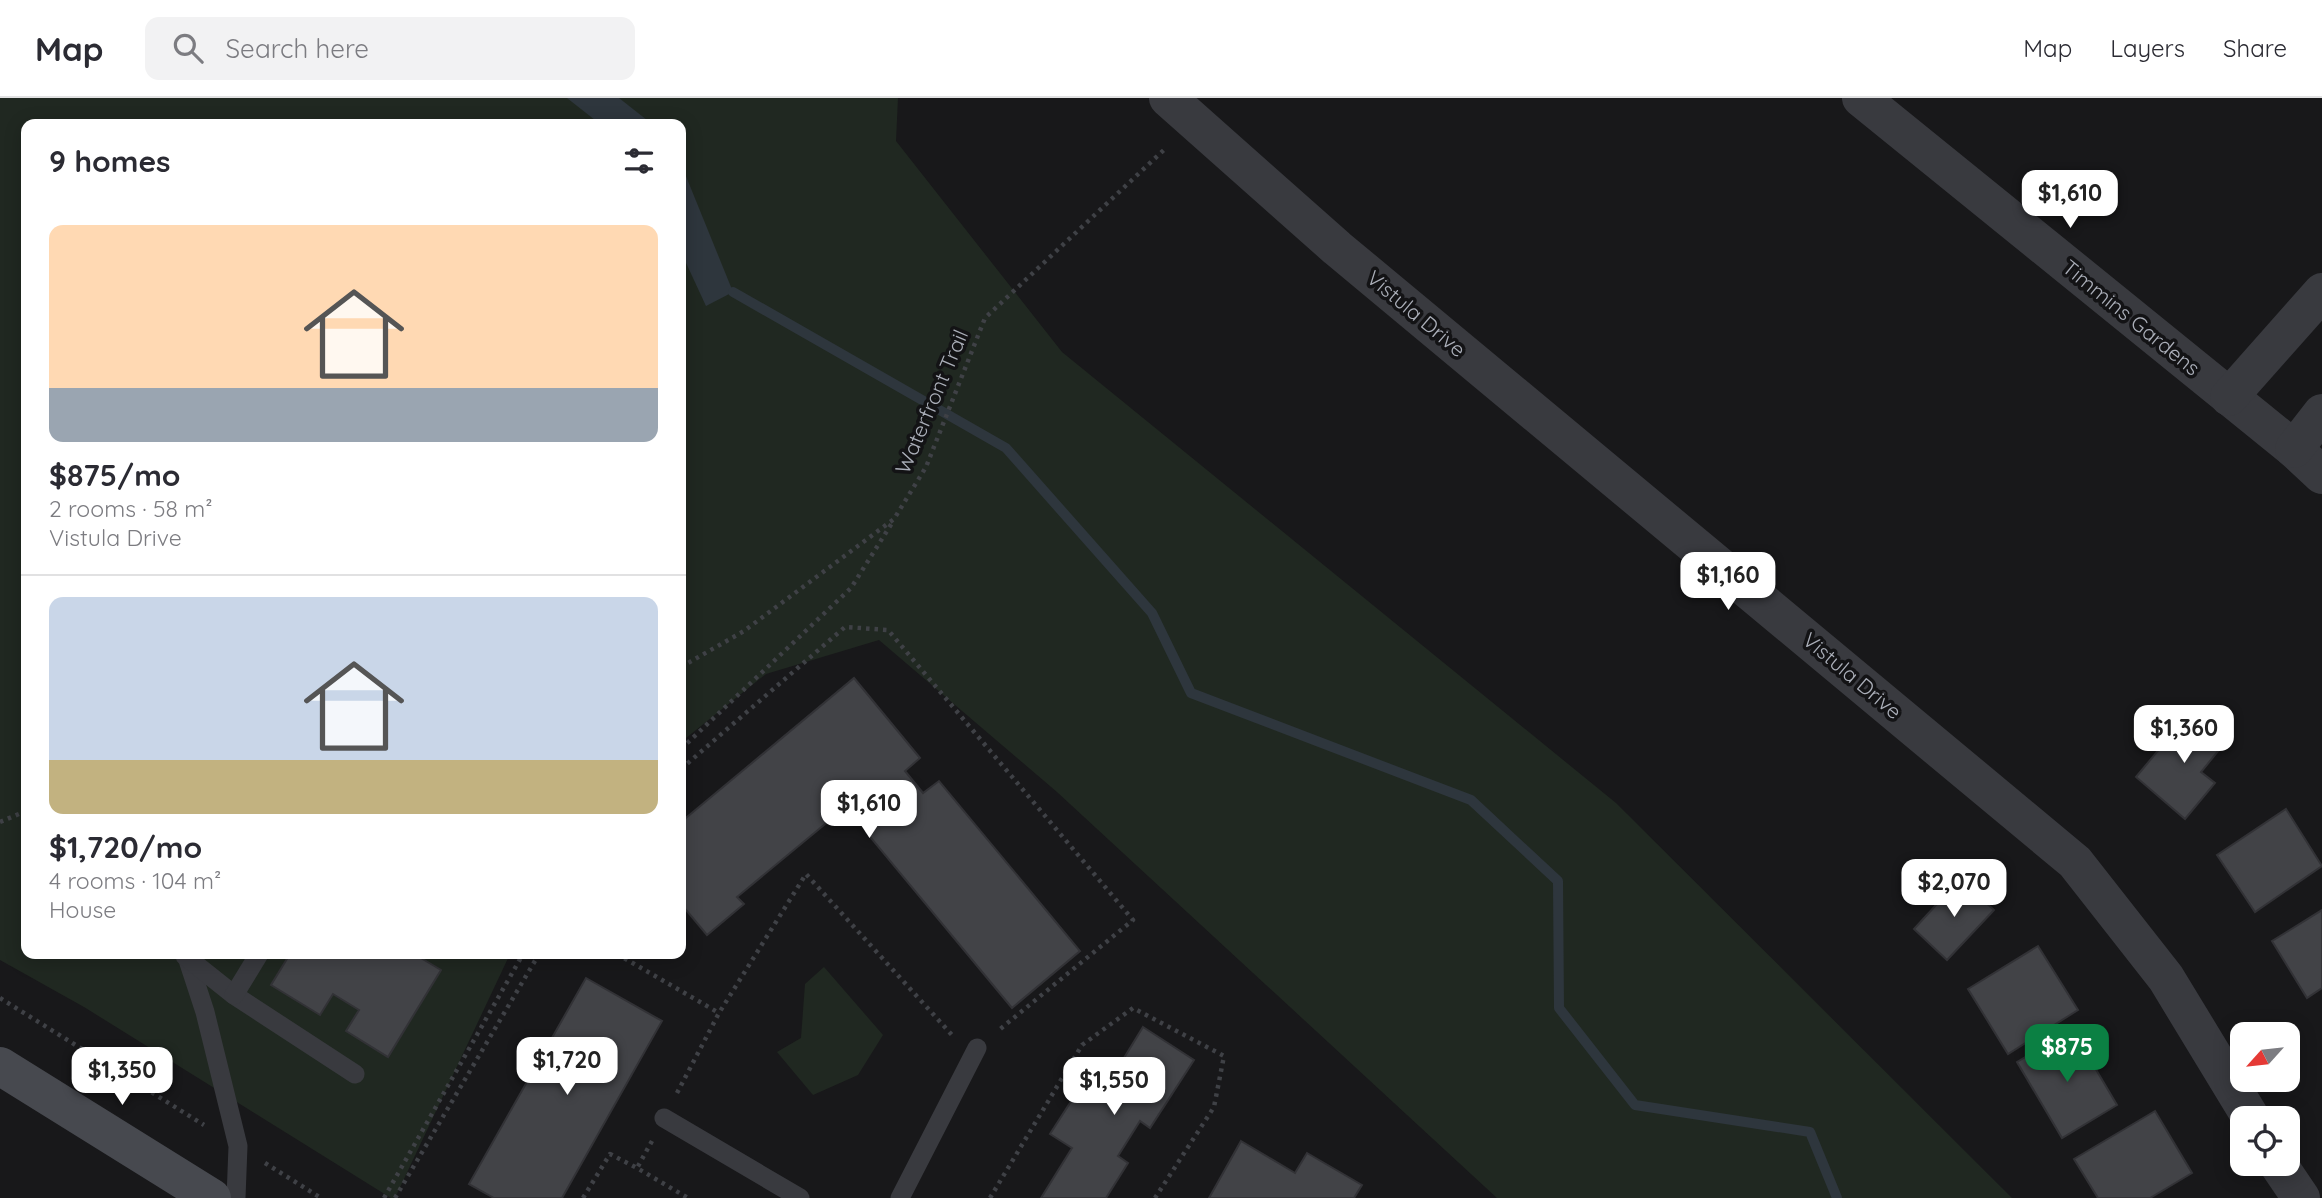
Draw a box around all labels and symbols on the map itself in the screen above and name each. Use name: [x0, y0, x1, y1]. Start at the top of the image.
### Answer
pin: $1,610: [2013, 170, 2127, 230]
street label: Timmins Gardens: [2058, 254, 2206, 381]
street label: Vistula Drive: [1362, 264, 1471, 362]
street label: Waterfront Trail: [889, 326, 973, 478]
pin: $1,160: [1671, 552, 1785, 612]
street label: Vistula Drive: [1798, 626, 1907, 724]
pin: $1,360: [2127, 706, 2241, 765]
pin: $1,610: [812, 780, 926, 840]
pin: $2,070: [1897, 860, 2011, 919]
north arrow: [2230, 1022, 2300, 1092]
pin: $875: [2026, 1024, 2108, 1084]
pin: $1,720: [510, 1038, 624, 1097]
pin: $1,350: [65, 1048, 179, 1107]
pin: $1,550: [1057, 1058, 1171, 1117]

